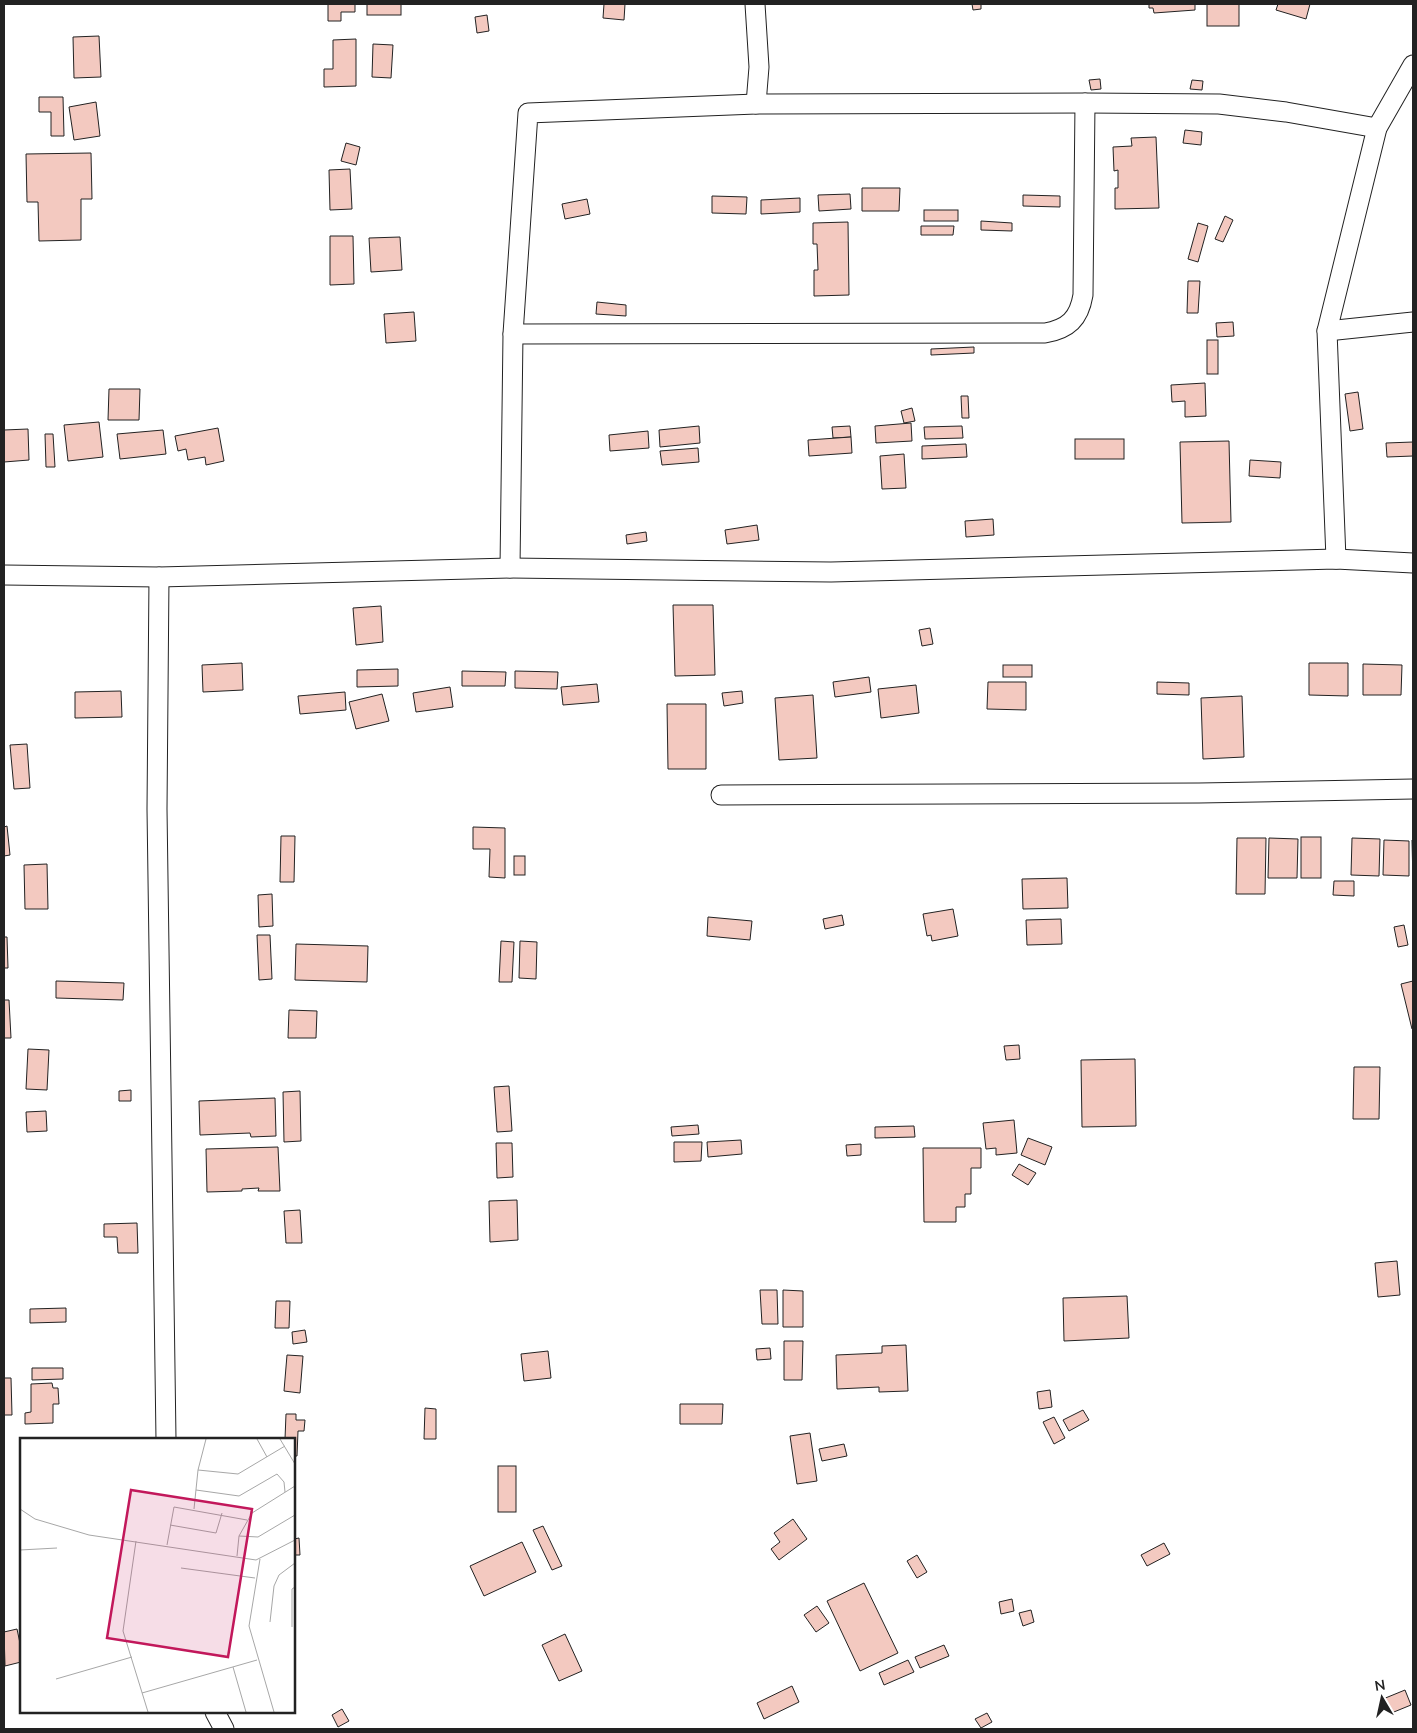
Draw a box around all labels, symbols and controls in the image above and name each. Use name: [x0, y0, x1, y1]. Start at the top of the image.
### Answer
inset map: [20, 1438, 295, 1713]
north arrow: [1357, 1673, 1407, 1723]
text: N: [1373, 1675, 1387, 1695]

